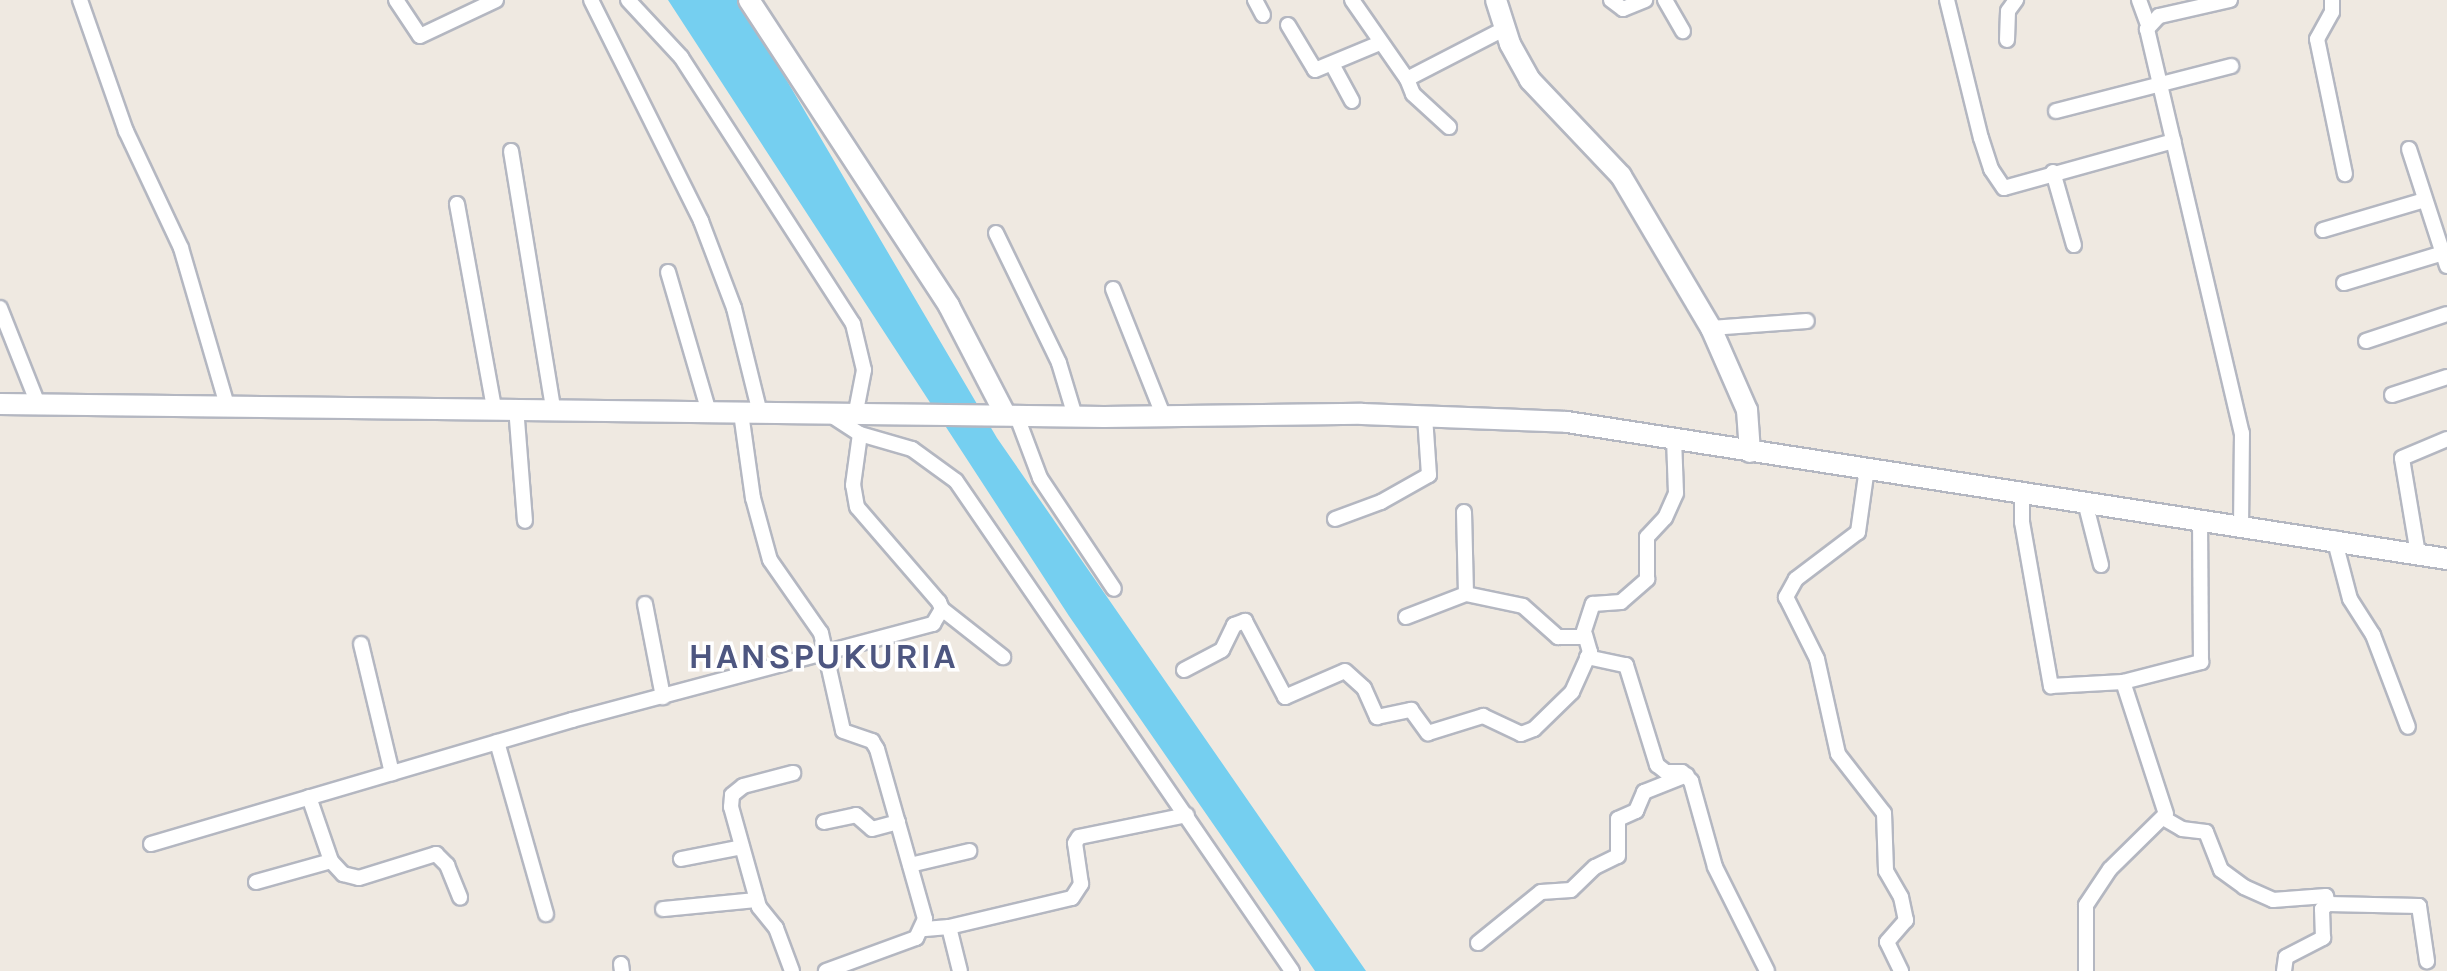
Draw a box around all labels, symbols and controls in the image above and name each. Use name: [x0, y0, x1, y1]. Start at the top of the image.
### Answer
district label: HANSPUKURIA: [688, 635, 958, 679]

